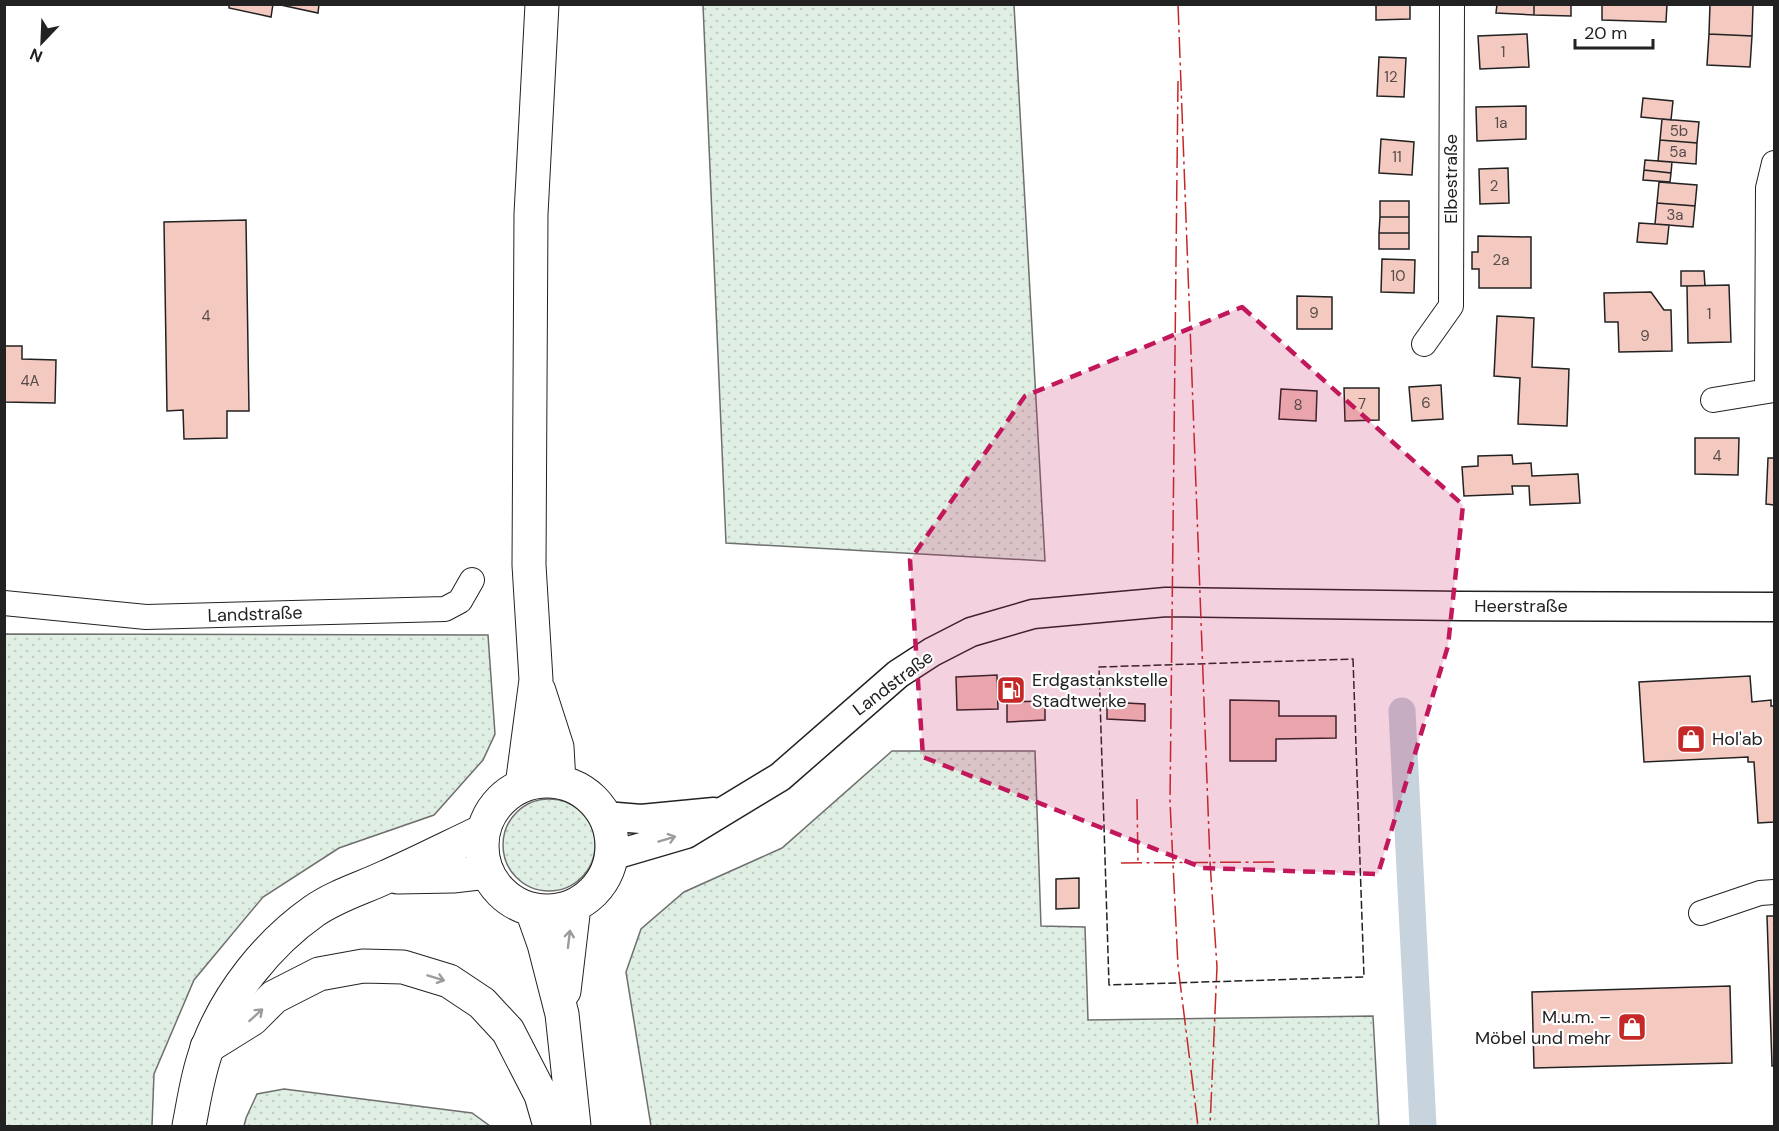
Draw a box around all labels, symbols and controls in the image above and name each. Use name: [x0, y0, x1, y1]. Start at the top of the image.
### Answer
north arrow: [12, 12, 72, 72]
scale bar: [1575, 12, 1653, 50]
text: 20 m: [1584, 21, 1627, 45]
house number: 1: [1501, 42, 1505, 62]
text: N: [27, 43, 46, 67]
house number: 12: [1384, 67, 1398, 87]
house number: 1a: [1495, 113, 1507, 133]
house number: 5b: [1670, 121, 1688, 141]
street label: Elbestraße: [1439, 134, 1463, 224]
house number: 5a: [1669, 142, 1687, 162]
house number: 11: [1392, 147, 1402, 167]
house number: 2: [1490, 176, 1498, 196]
house number: 3a: [1666, 205, 1684, 225]
house number: 2a: [1493, 250, 1509, 270]
house number: 10: [1391, 266, 1405, 286]
house number: 9: [1309, 303, 1319, 323]
house number: 1: [1707, 304, 1711, 324]
house number: 4: [201, 306, 211, 326]
house number: 9: [1640, 326, 1650, 346]
house number: 4A: [20, 371, 40, 391]
house number: 6: [1421, 393, 1431, 413]
house number: 7: [1358, 394, 1366, 414]
house number: 8: [1293, 395, 1303, 415]
house number: 4: [1712, 446, 1722, 466]
street label: Heerstraße: [1474, 594, 1568, 618]
street label: Landstraße: [207, 600, 303, 628]
street label: Landstraße: [848, 645, 938, 721]
place label: Erdgastankstelle Stadtwerke: [1032, 668, 1168, 713]
fuel station icon: Erdgastankstelle Stadtwerke: [995, 674, 1027, 706]
shop icon: Hol'ab: [1675, 723, 1707, 755]
place label: Hol'ab: [1712, 727, 1763, 751]
one-way arrow: [657, 833, 676, 844]
one-way arrow: [564, 929, 575, 949]
one-way arrow: [426, 973, 445, 984]
place label: M.u.m. – Möbel und mehr: [1475, 1005, 1611, 1050]
one-way arrow: [248, 1008, 263, 1022]
shop icon: M.u.m. – Möbel und mehr: [1616, 1011, 1648, 1043]

